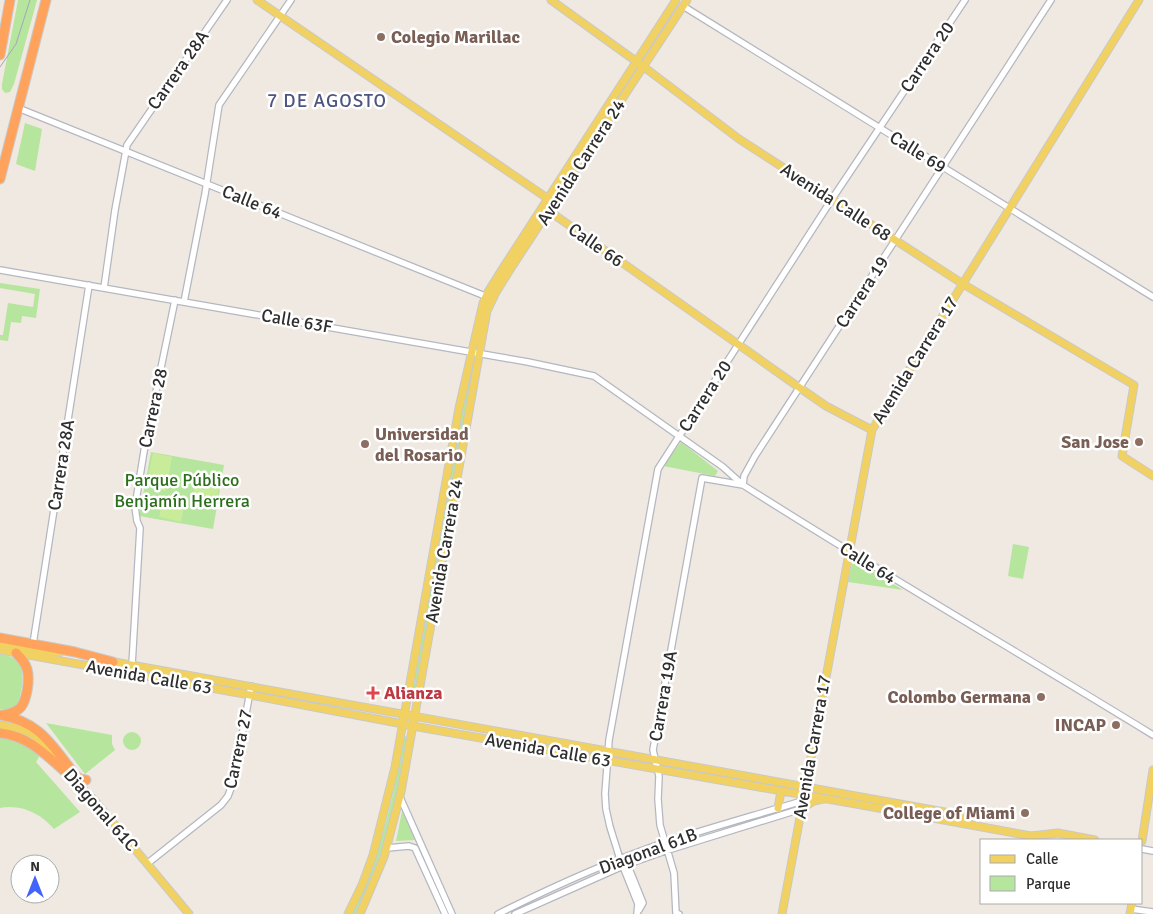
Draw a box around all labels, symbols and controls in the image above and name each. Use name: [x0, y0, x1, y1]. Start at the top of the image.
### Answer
street label: Carrera 20: [895, 17, 959, 97]
street label: Carrera 28A: [143, 26, 213, 114]
place label: Colegio Marillac: [391, 26, 520, 48]
marker: Colegio Marillac: [375, 31, 387, 43]
district label: 7 DE AGOSTO: [267, 89, 387, 113]
street label: Avenida Carrera 24: [532, 95, 630, 229]
street label: Calle 69: [886, 126, 950, 178]
street label: Avenida Calle 68: [777, 158, 895, 246]
street label: Calle 64: [219, 180, 285, 224]
street label: Calle 66: [564, 218, 628, 272]
street label: Carrera 19: [831, 252, 893, 332]
street label: Avenida Carrera 17: [867, 292, 963, 428]
street label: Calle 63F: [260, 304, 334, 338]
street label: Carrera 20: [674, 356, 736, 436]
street label: Carrera 28: [134, 366, 172, 450]
street label: Carrera 28A: [43, 418, 79, 512]
place label: Universidad del Rosario: [375, 423, 469, 466]
place label: San Jose: [1061, 431, 1129, 453]
marker: San Jose: [1133, 436, 1145, 448]
marker: Universidad del Rosario: [359, 438, 371, 450]
park label: Parque Público Benjamín Herrera: [114, 469, 250, 512]
street label: Avenida Carrera 24: [421, 477, 468, 625]
street label: Calle 64: [836, 537, 901, 589]
street label: Carrera 19A: [644, 649, 682, 743]
street label: Avenida Calle 63: [84, 655, 214, 699]
street label: Avenida Carrera 17: [789, 673, 835, 821]
place label: Alianza: [384, 682, 442, 704]
marker: Alianza: [366, 686, 380, 700]
place label: Colombo Germana: [888, 686, 1031, 708]
marker: Colombo Germana: [1035, 691, 1047, 703]
street label: Carrera 27: [219, 707, 257, 791]
place label: INCAP: [1055, 714, 1106, 736]
marker: INCAP: [1110, 719, 1122, 731]
street label: Avenida Calle 63: [483, 728, 613, 772]
street label: Diagonal 61C: [59, 764, 143, 856]
place label: College of Miami: [883, 802, 1015, 824]
marker: College of Miami: [1019, 807, 1031, 819]
street label: Diagonal 61B: [596, 823, 700, 879]
legend: [980, 839, 1143, 904]
text: Calle: [1026, 850, 1059, 868]
north arrow: [10, 854, 60, 904]
text: N: [30, 858, 40, 875]
text: Parque: [1026, 875, 1071, 893]

